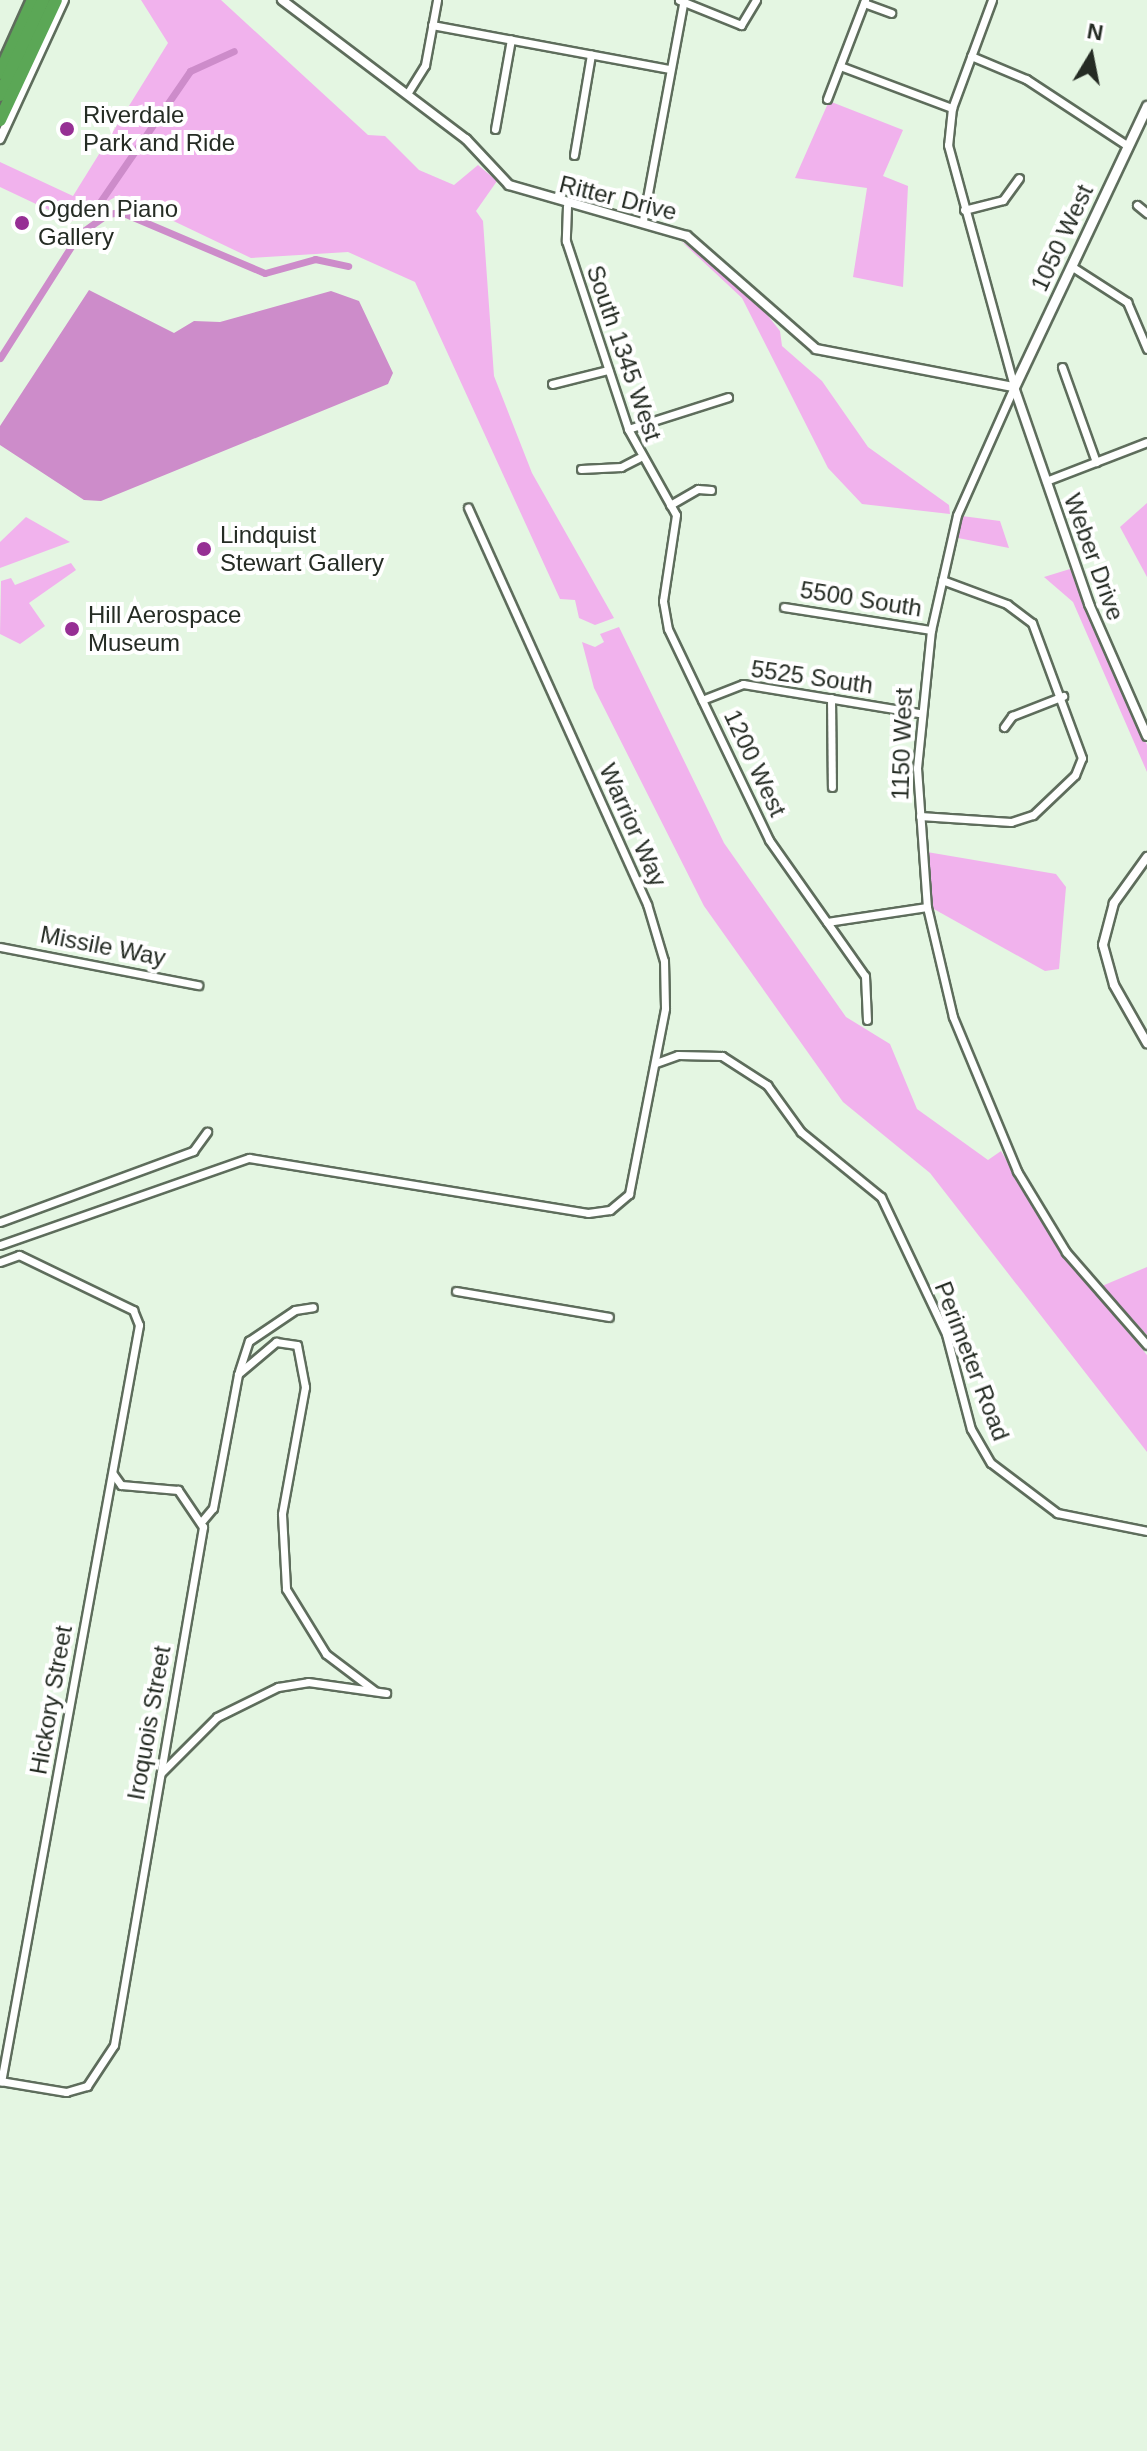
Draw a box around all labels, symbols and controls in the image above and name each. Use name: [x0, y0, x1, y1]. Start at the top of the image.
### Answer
north arrow: [1051, 16, 1131, 96]
text: N: [1085, 18, 1105, 46]
place label: Riverdale Park and Ride: [83, 101, 235, 157]
marker: Riverdale Park and Ride: [58, 120, 76, 138]
street label: Ritter Drive: [556, 170, 680, 226]
street label: 1050 West: [1025, 180, 1099, 296]
place label: Ogden Piano Gallery: [38, 195, 178, 251]
marker: Ogden Piano Gallery: [13, 214, 31, 232]
street label: South 1345 West: [580, 261, 668, 445]
street label: Weber Drive: [1058, 490, 1130, 624]
place label: Lindquist Stewart Gallery: [220, 521, 384, 577]
marker: Lindquist Stewart Gallery: [195, 540, 213, 558]
street label: 5500 South: [798, 575, 924, 623]
place label: Hill Aerospace Museum: [88, 601, 243, 657]
marker: Hill Aerospace Museum: [63, 620, 81, 638]
street label: 5525 South: [749, 654, 875, 700]
street label: 1150 West: [886, 687, 918, 801]
street label: 1200 West: [718, 705, 792, 821]
street label: Warrior Way: [593, 759, 673, 891]
street label: Missile Way: [38, 920, 168, 972]
street label: Perimeter Road: [928, 1277, 1016, 1445]
street label: Hickory Street: [24, 1623, 78, 1777]
street label: Iroquois Street: [121, 1644, 177, 1802]

